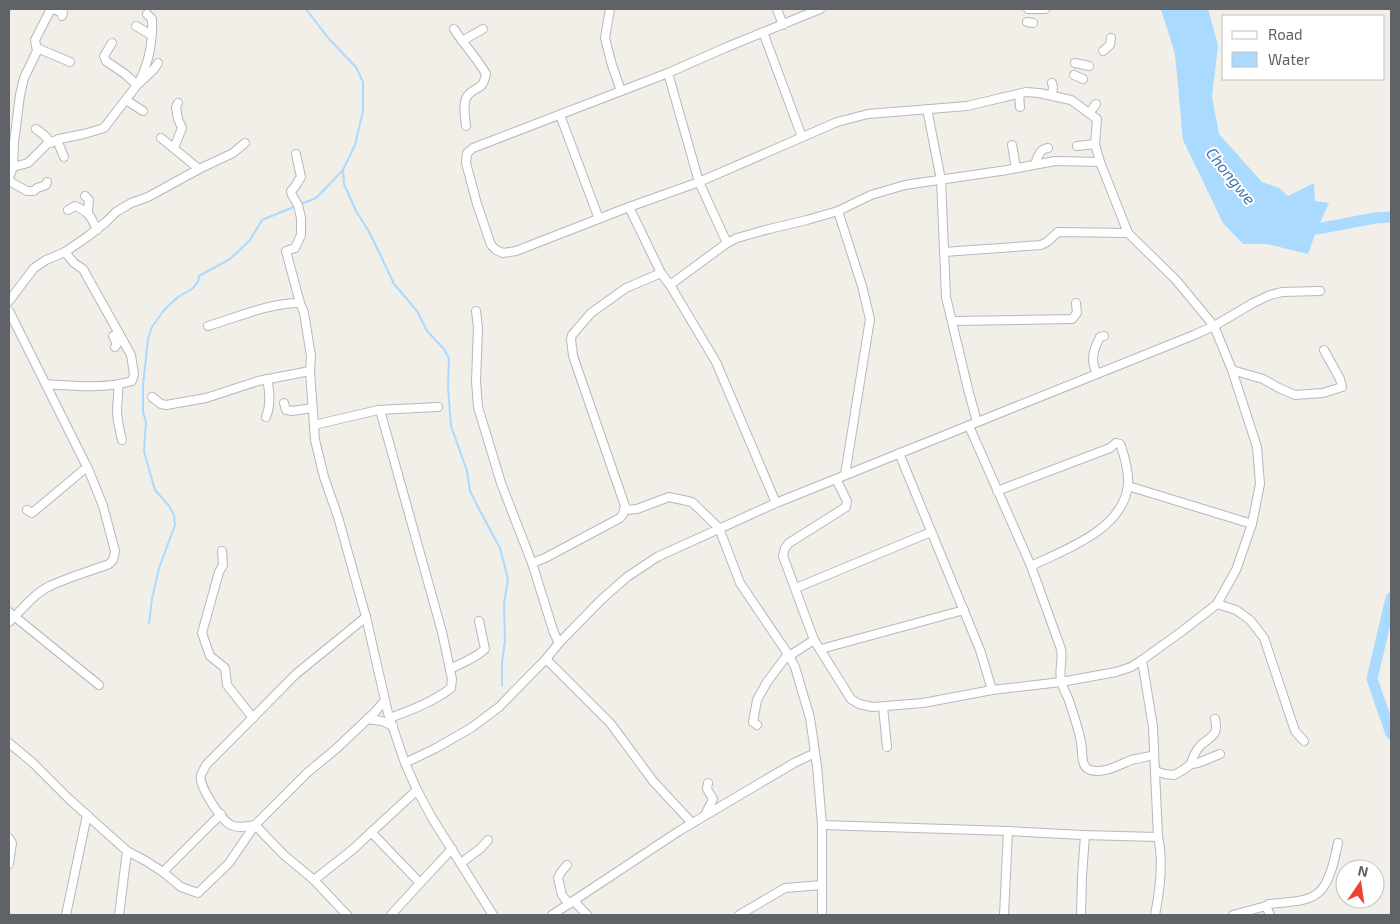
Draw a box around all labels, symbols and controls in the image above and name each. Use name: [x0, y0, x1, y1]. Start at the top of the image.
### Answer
legend: [1222, 15, 1385, 80]
text: Road: [1268, 25, 1303, 43]
text: Water: [1268, 50, 1310, 68]
water label: Chongwe: [1203, 143, 1260, 208]
north arrow: [1335, 859, 1385, 909]
text: N: [1356, 861, 1370, 880]

